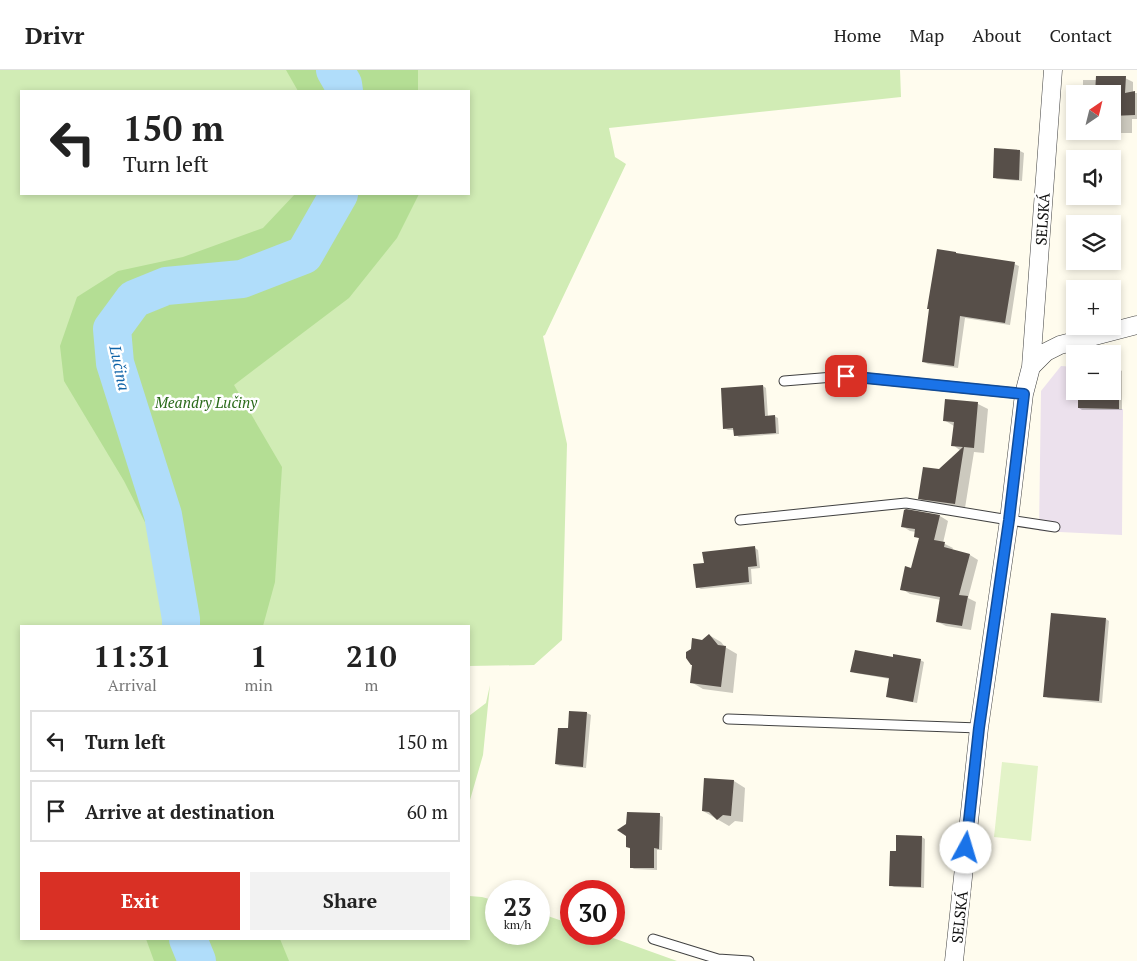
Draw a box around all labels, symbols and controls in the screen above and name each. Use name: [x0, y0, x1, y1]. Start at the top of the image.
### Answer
text: Drivr: [25, 19, 84, 51]
text: Home: [834, 23, 881, 47]
text: Map: [909, 23, 944, 47]
text: About: [972, 23, 1021, 47]
text: Contact: [1049, 23, 1112, 47]
north arrow: [1066, 85, 1121, 140]
map controls: [1066, 85, 1121, 400]
text: 150 m: [123, 105, 224, 151]
icon: left: [40, 110, 105, 175]
text: Turn left: [123, 149, 209, 178]
button: sound: [1066, 150, 1121, 205]
street label: SELSKÁ: [1030, 191, 1054, 246]
button: layers: [1066, 215, 1121, 270]
button: +: [1066, 280, 1121, 335]
water label: Lučina: [104, 342, 136, 393]
button: −: [1066, 345, 1121, 400]
pin: [825, 355, 867, 397]
icon: arrive: [832, 362, 860, 390]
park label: Meandry Lučiny: [154, 392, 258, 412]
text: 11:31: [93, 636, 171, 676]
text: 1: [250, 636, 267, 676]
text: 210: [346, 636, 397, 676]
text: Arrival: [108, 674, 157, 696]
text: min: [245, 674, 273, 696]
text: m: [364, 674, 378, 696]
icon: left: [42, 727, 70, 755]
text: Turn left: [85, 729, 166, 754]
text: 150 m: [397, 729, 448, 754]
icon: arrive: [42, 797, 70, 825]
text: Arrive at destination: [85, 799, 274, 824]
text: 60 m: [407, 799, 448, 824]
position arrow: [939, 821, 991, 873]
button: Exit: [40, 872, 240, 930]
button: Share: [250, 872, 450, 930]
speed limit sign: 30: [560, 880, 625, 945]
street label: SELSKÁ: [946, 889, 972, 944]
text: 23: [503, 890, 532, 923]
text: km/h: [504, 917, 531, 932]

